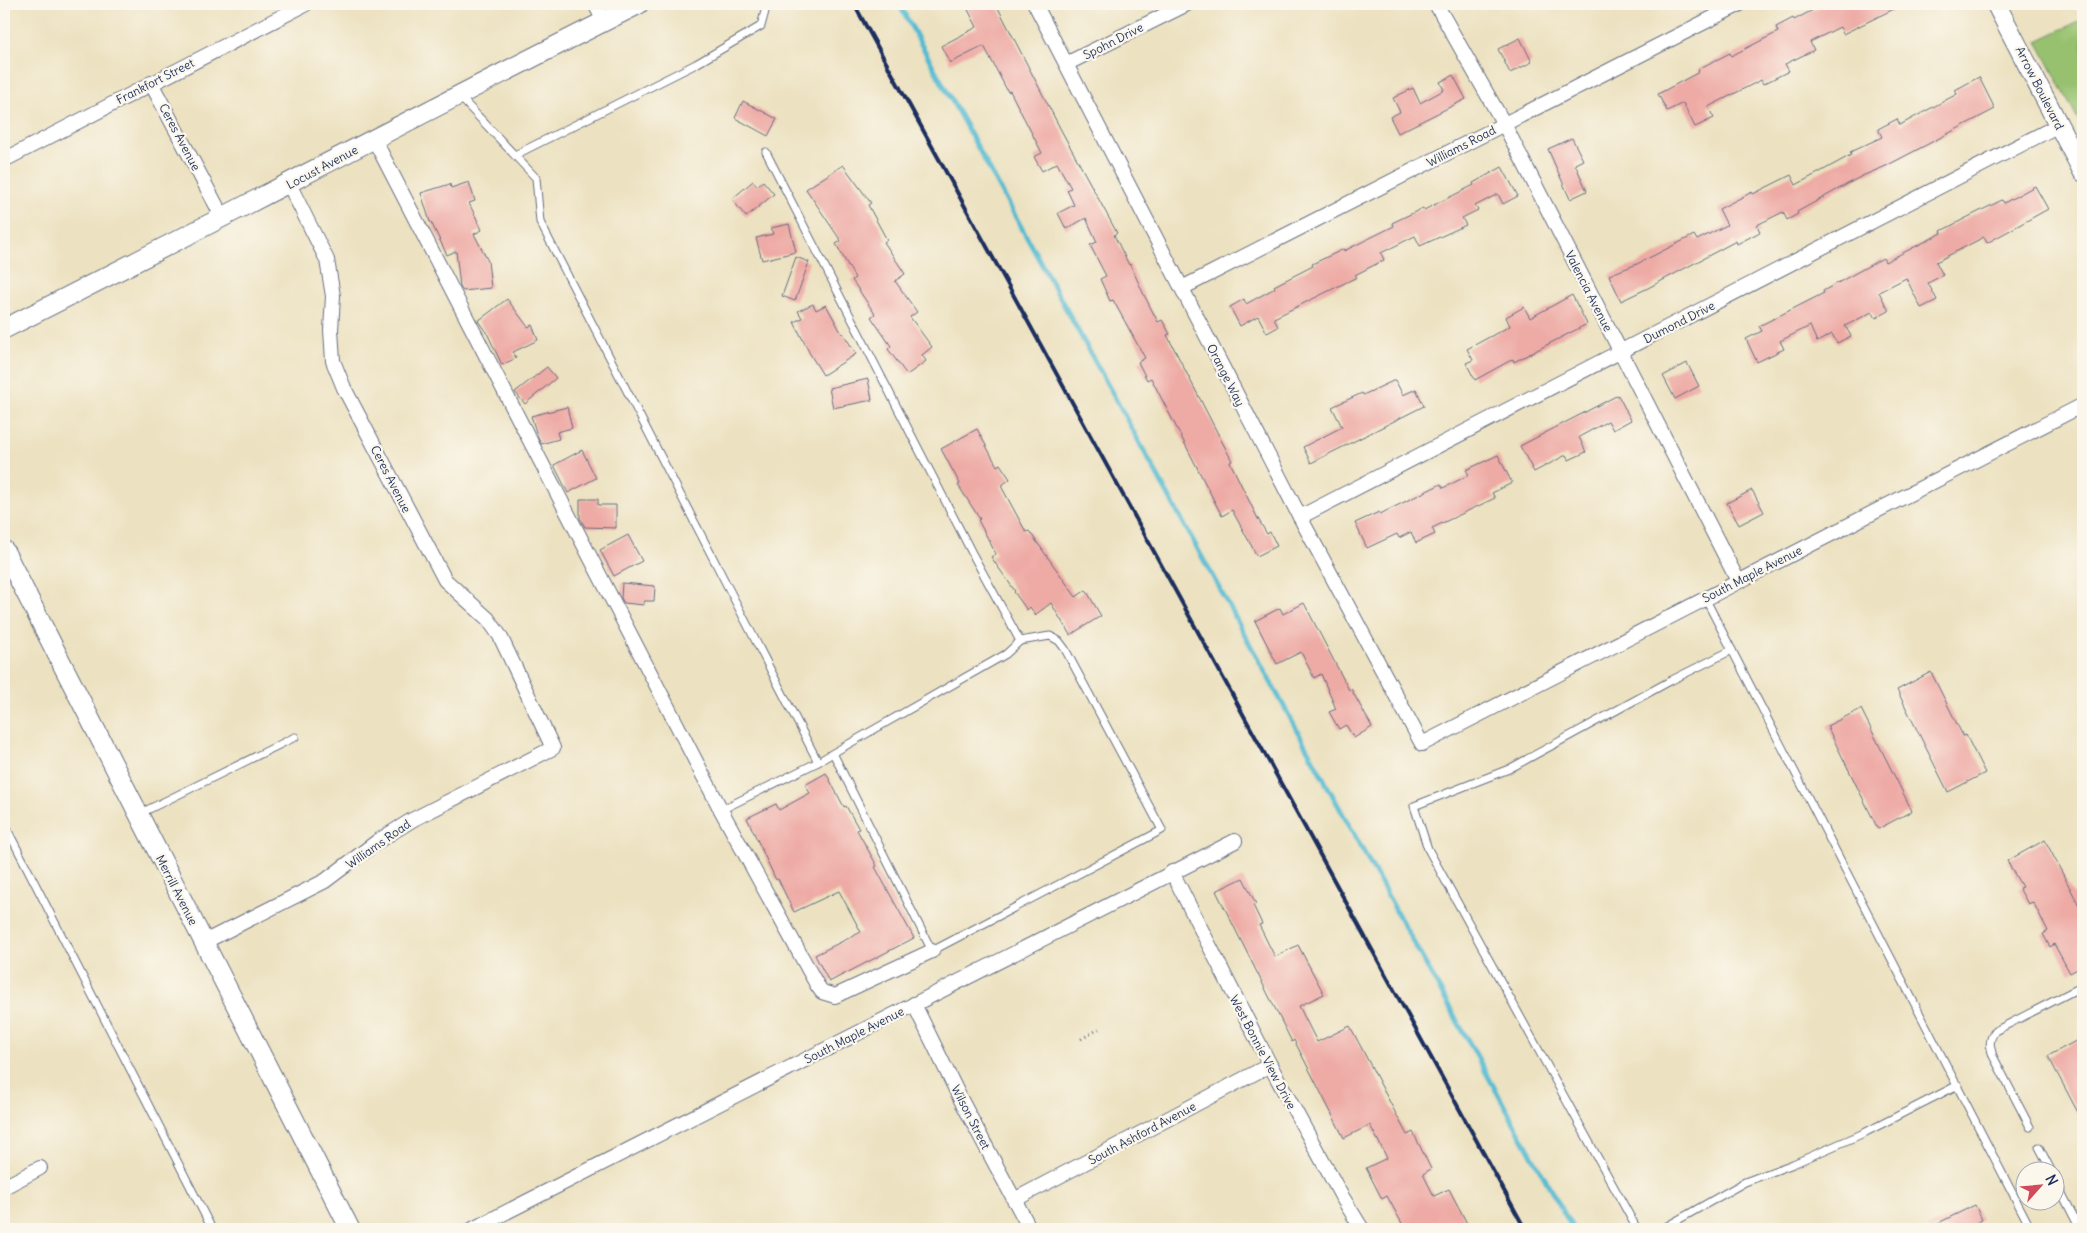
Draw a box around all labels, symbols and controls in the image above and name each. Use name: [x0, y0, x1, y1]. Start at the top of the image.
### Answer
street label: Spohn Drive: [1080, 19, 1146, 63]
street label: Arrow Boulevard: [2013, 44, 2067, 132]
street label: Frankfort Street: [114, 55, 196, 107]
street label: Ceres Avenue: [156, 101, 204, 173]
street label: Williams Road: [1424, 122, 1498, 170]
street label: Locust Avenue: [284, 142, 360, 192]
street label: Valencia Avenue: [1562, 248, 1616, 334]
street label: Dumond Drive: [1641, 298, 1717, 346]
street label: Orange Way: [1204, 341, 1248, 409]
street label: Ceres Avenue: [368, 443, 414, 515]
street label: South Maple Avenue: [1700, 542, 1804, 606]
street label: Williams Road: [343, 816, 413, 872]
street label: Merrill Avenue: [153, 852, 201, 928]
street label: West Bonnie View Drive: [1227, 992, 1299, 1112]
street label: South Maple Avenue: [802, 1003, 906, 1067]
street label: Wilson Street: [948, 1082, 994, 1152]
street label: South Ashford Avenue: [1086, 1098, 1198, 1168]
north arrow: [2014, 1160, 2064, 1210]
text: N: [2041, 1172, 2062, 1188]

